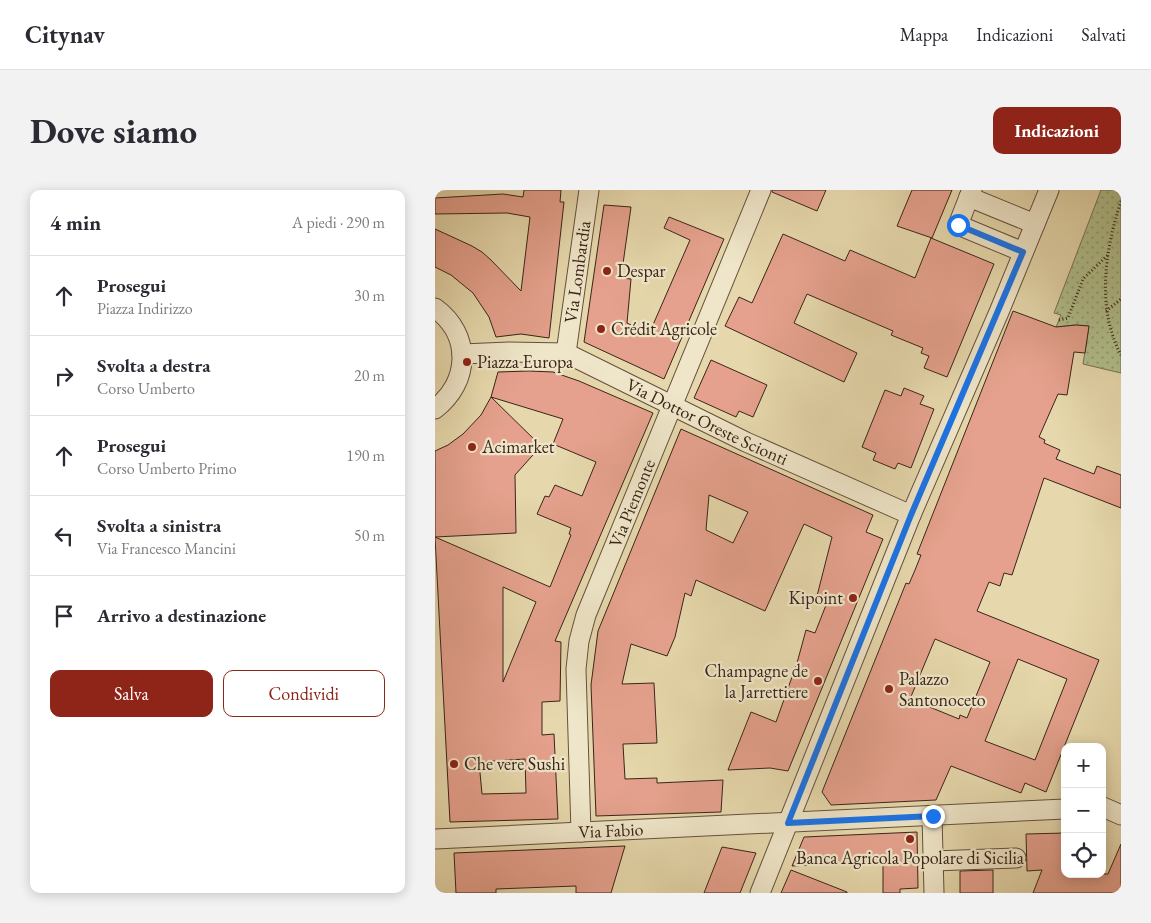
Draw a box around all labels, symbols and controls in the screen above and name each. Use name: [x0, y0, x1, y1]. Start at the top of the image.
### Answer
text: Citynav: [25, 19, 105, 50]
text: Mappa: [900, 23, 948, 46]
text: Indicazioni: [976, 23, 1053, 46]
text: Salvati: [1081, 23, 1126, 46]
button: Indicazioni: [993, 107, 1121, 154]
text: Dove siamo: [30, 108, 197, 153]
text: 4 min: [50, 209, 101, 236]
text: A piedi · 290 m: [292, 212, 385, 233]
route start: [947, 214, 970, 237]
street label: Via Lombardia: [558, 218, 596, 324]
place label: Despar: [617, 259, 666, 282]
marker: Despar: [601, 265, 613, 277]
text: Prosegui: [97, 273, 166, 298]
icon: ahead: [50, 282, 78, 310]
text: 30 m: [354, 285, 385, 306]
text: Piazza Indirizzo: [97, 298, 193, 319]
place label: Crédit Agricole: [611, 317, 717, 340]
marker: Crédit Agricole: [595, 323, 607, 335]
place label: Piazza Europa: [477, 350, 574, 373]
text: Svolta a destra: [97, 353, 211, 378]
marker: Piazza Europa: [461, 356, 473, 368]
icon: right: [50, 362, 78, 390]
text: 20 m: [354, 365, 385, 386]
street label: Via Dottor Oreste Scionti: [623, 373, 792, 470]
text: Corso Umberto: [97, 378, 195, 399]
text: Prosegui: [97, 433, 166, 458]
place label: Acimarket: [481, 435, 555, 458]
marker: Acimarket: [466, 441, 478, 453]
icon: ahead: [50, 442, 78, 470]
text: 190 m: [346, 445, 385, 466]
street label: Via Piemonte: [603, 455, 660, 551]
text: Corso Umberto Primo: [97, 458, 237, 479]
text: Svolta a sinistra: [97, 513, 221, 538]
icon: left: [50, 522, 78, 550]
text: 50 m: [354, 525, 385, 546]
text: Via Francesco Mancini: [97, 538, 236, 559]
place label: Kipoint: [789, 586, 843, 609]
marker: Kipoint: [847, 592, 859, 604]
icon: arrive: [50, 602, 78, 630]
text: Arrivo a destinazione: [97, 603, 266, 628]
place label: Champagne de la Jarrettiere: [705, 659, 808, 703]
place label: Palazzo Santonoceto: [899, 667, 986, 711]
button: Salva: [50, 670, 213, 717]
button: Condividi: [223, 670, 385, 717]
marker: Champagne de la Jarrettiere: [812, 675, 824, 687]
marker: Palazzo Santonoceto: [883, 683, 895, 695]
map controls: [1061, 743, 1106, 878]
button: +: [1061, 743, 1106, 788]
place label: Che vere Sushi: [464, 752, 566, 775]
marker: Che vere Sushi: [448, 758, 460, 770]
button: −: [1061, 788, 1106, 833]
route end: [922, 805, 945, 828]
street label: Via Fabio: [578, 817, 644, 843]
marker: Banca Agricola Popolare di Sicilia: [904, 833, 916, 845]
button: locate: [1061, 833, 1106, 878]
place label: Banca Agricola Popolare di Sicilia: [796, 846, 1025, 869]

